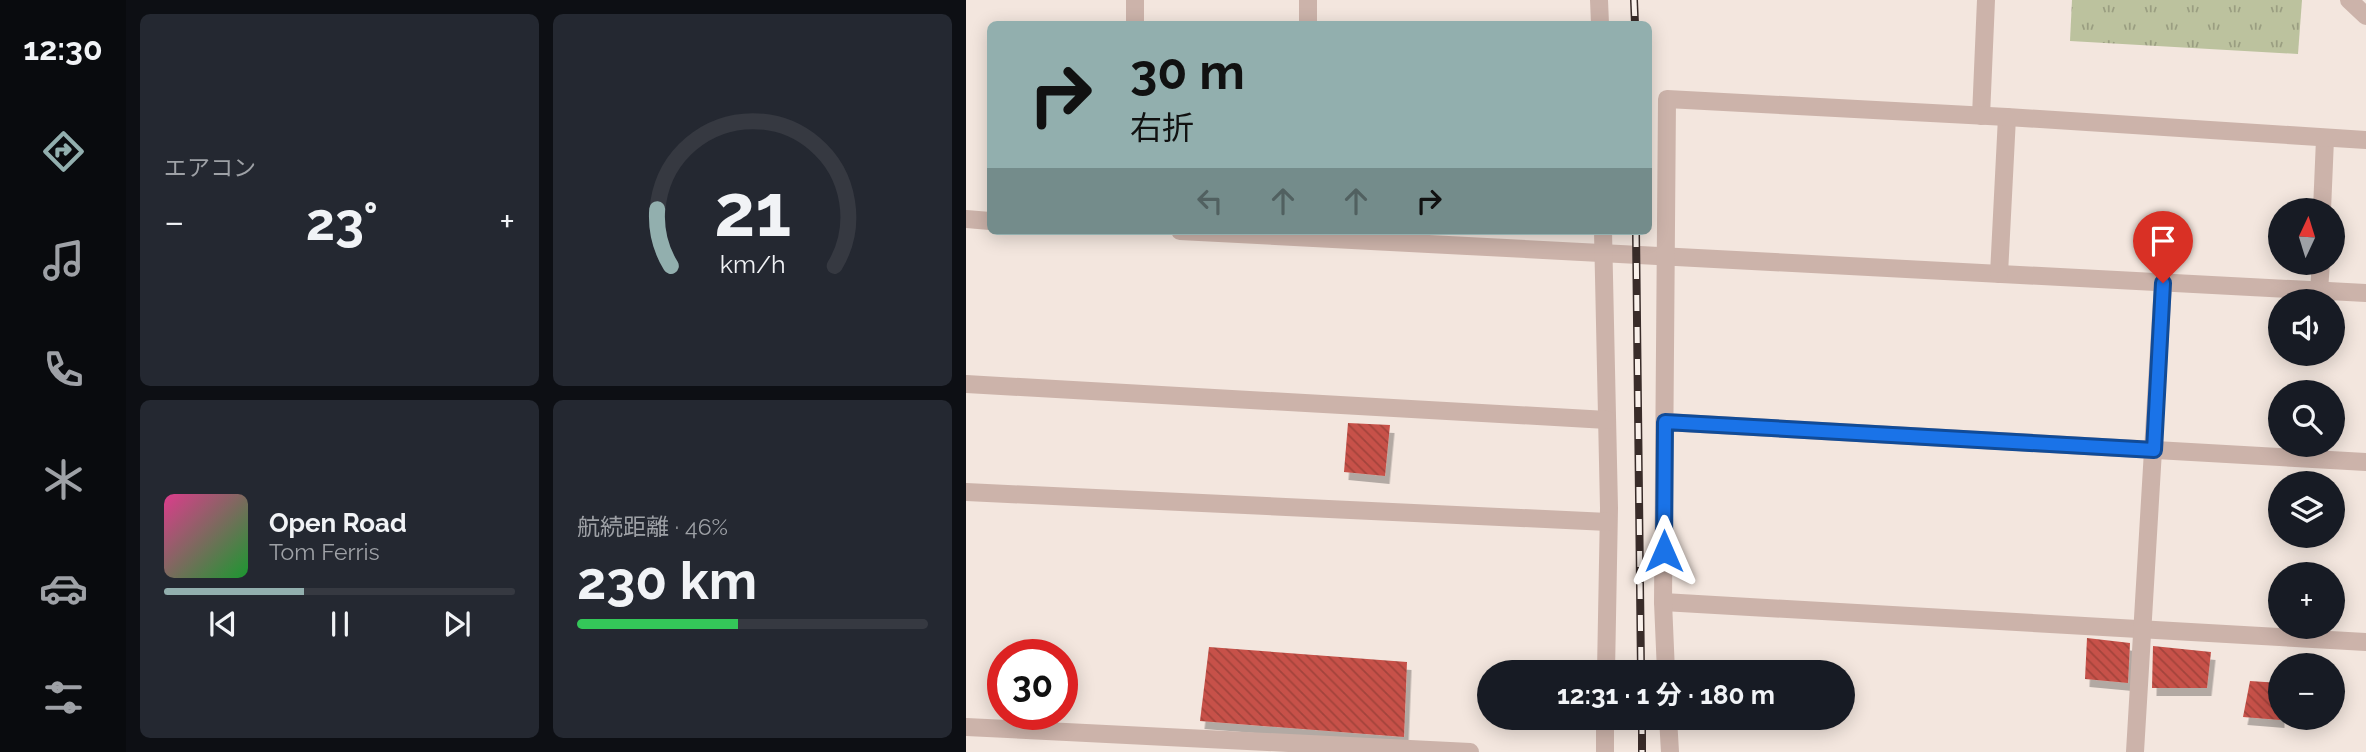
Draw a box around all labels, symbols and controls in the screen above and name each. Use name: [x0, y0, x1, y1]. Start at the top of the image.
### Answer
text: 12:30: [23, 30, 103, 67]
text: 30 m: [1130, 43, 1245, 100]
icon: right: [1015, 49, 1106, 140]
text: 右折: [1130, 109, 1194, 146]
icon: directions: [39, 127, 88, 176]
text: エアコン: [164, 154, 256, 181]
text: 21: [714, 168, 791, 253]
icon: left: [1191, 182, 1229, 220]
icon: ahead: [1264, 182, 1302, 220]
icon: ahead: [1337, 182, 1375, 220]
icon: right: [1410, 182, 1448, 220]
text: 23°: [306, 191, 378, 252]
north arrow: [2268, 198, 2345, 275]
map controls: [2268, 198, 2345, 730]
text: −: [164, 199, 184, 244]
text: +: [499, 199, 515, 244]
pin: [2133, 211, 2193, 283]
icon: arrive: [2144, 222, 2182, 260]
icon: music: [39, 236, 88, 285]
text: km/h: [720, 249, 785, 279]
button: sound: [2268, 289, 2345, 366]
icon: phone: [39, 345, 88, 394]
button: search: [2268, 380, 2345, 457]
icon: climate: [39, 455, 88, 504]
button: layers: [2268, 471, 2345, 548]
text: Open Road: [269, 508, 407, 538]
text: 航続距離 · 46%: [577, 513, 728, 540]
position arrow: [1627, 514, 1701, 588]
text: Tom Ferris: [269, 538, 380, 565]
text: 230 km: [577, 550, 757, 611]
button: +: [2268, 562, 2345, 639]
icon: car: [39, 564, 88, 613]
icon: previous: [204, 605, 242, 643]
icon: pause: [321, 605, 359, 643]
icon: next: [438, 605, 476, 643]
speed limit sign: 30: [987, 639, 1078, 730]
button: −: [2268, 653, 2345, 730]
icon: filters: [39, 673, 88, 722]
text: 12:31 · 1 分 · 180 m: [1557, 680, 1775, 710]

